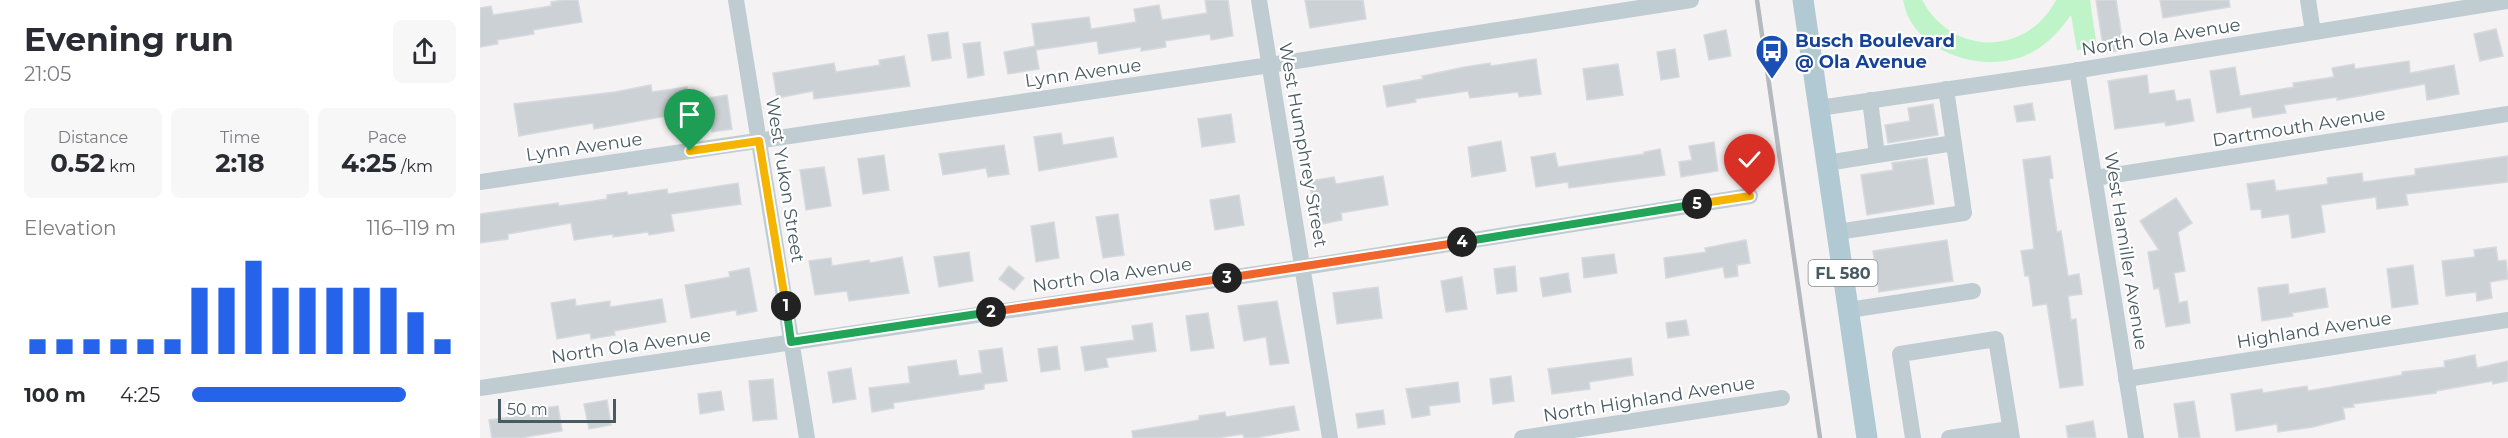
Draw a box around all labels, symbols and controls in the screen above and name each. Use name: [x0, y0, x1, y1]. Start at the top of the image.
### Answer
street label: North Ola Avenue: [2080, 14, 2242, 60]
text: Evening run: [24, 19, 234, 59]
button: share: [393, 20, 456, 83]
place label: Busch Boulevard @ Ola Avenue: [1795, 30, 1955, 73]
bus stop icon: Busch Boulevard @ Ola Avenue: [1754, 33, 1790, 80]
street label: West Humphrey Street: [1274, 41, 1332, 249]
street label: Lynn Avenue: [1023, 54, 1143, 92]
text: 21:05: [24, 62, 71, 86]
pin: [664, 89, 715, 151]
street label: West Yukon Street: [761, 96, 809, 264]
icon: arrive: [673, 98, 706, 131]
street label: Dartmouth Avenue: [2211, 102, 2387, 152]
text: Distance: [58, 128, 128, 147]
text: Time: [220, 128, 260, 147]
text: Pace: [367, 128, 407, 147]
street label: Lynn Avenue: [524, 128, 644, 166]
pin: [1724, 134, 1775, 196]
icon: check: [1733, 143, 1766, 176]
text: 0.52: [50, 147, 105, 179]
text: 2:18: [215, 147, 265, 179]
text: 4:25: [341, 147, 397, 179]
street label: West Hamiller Avenue: [2099, 150, 2153, 352]
text: km: [105, 157, 136, 176]
text: /km: [397, 157, 433, 176]
pin: 5: [1682, 189, 1712, 219]
text: 5: [1692, 194, 1702, 213]
text: Elevation: [24, 216, 116, 240]
text: 116–119 m: [367, 216, 456, 240]
pin: 4: [1447, 227, 1477, 257]
text: 4: [1456, 232, 1468, 251]
street label: North Ola Avenue: [1031, 253, 1193, 297]
road number: FL 580: [1808, 260, 1878, 286]
pin: 3: [1212, 263, 1242, 293]
text: 3: [1222, 268, 1232, 287]
pin: 1: [771, 291, 801, 321]
text: 1: [783, 296, 789, 315]
pin: 2: [976, 297, 1006, 327]
text: 2: [986, 302, 996, 321]
street label: Highland Avenue: [2235, 307, 2393, 353]
street label: North Ola Avenue: [550, 324, 712, 368]
street label: North Highland Avenue: [1542, 371, 1757, 427]
text: 100 m: [24, 383, 86, 407]
text: 4:25: [120, 383, 160, 407]
scale bar: [498, 396, 616, 424]
text: 50 m: [507, 400, 548, 419]

